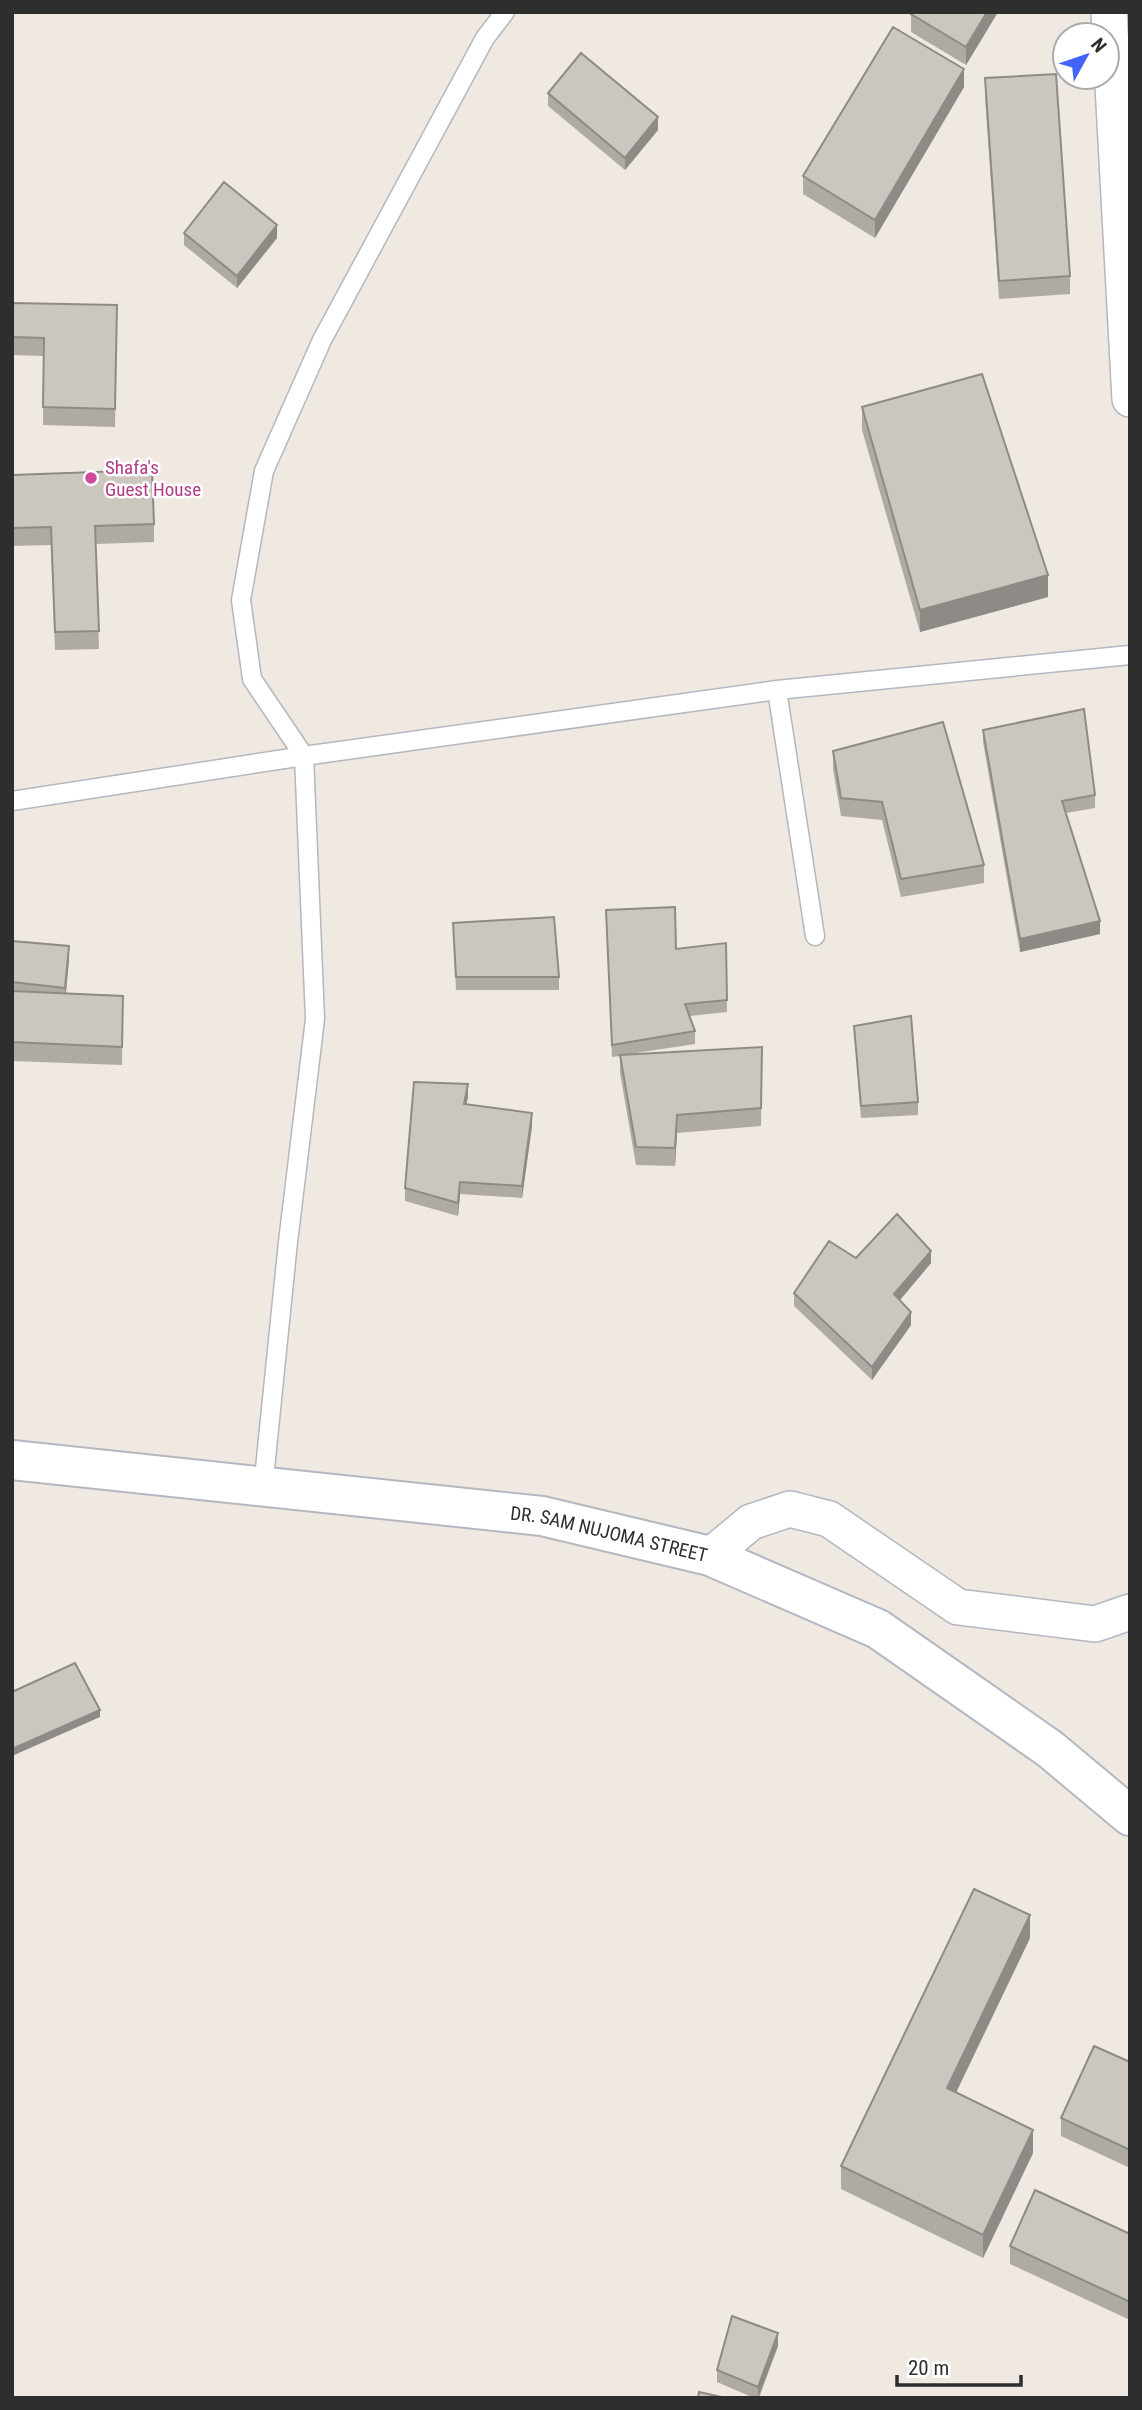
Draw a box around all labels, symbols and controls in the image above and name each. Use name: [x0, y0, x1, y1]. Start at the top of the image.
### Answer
north arrow: [1051, 21, 1121, 91]
text: N: [1086, 34, 1111, 57]
place label: Shafa's Guest House: [105, 456, 201, 501]
marker: Shafa's Guest House: [83, 470, 99, 486]
street label: DR. SAM NUJOMA STREET: [509, 1502, 710, 1567]
scale bar: [897, 2344, 1021, 2388]
text: 20 m: [908, 2356, 949, 2380]

